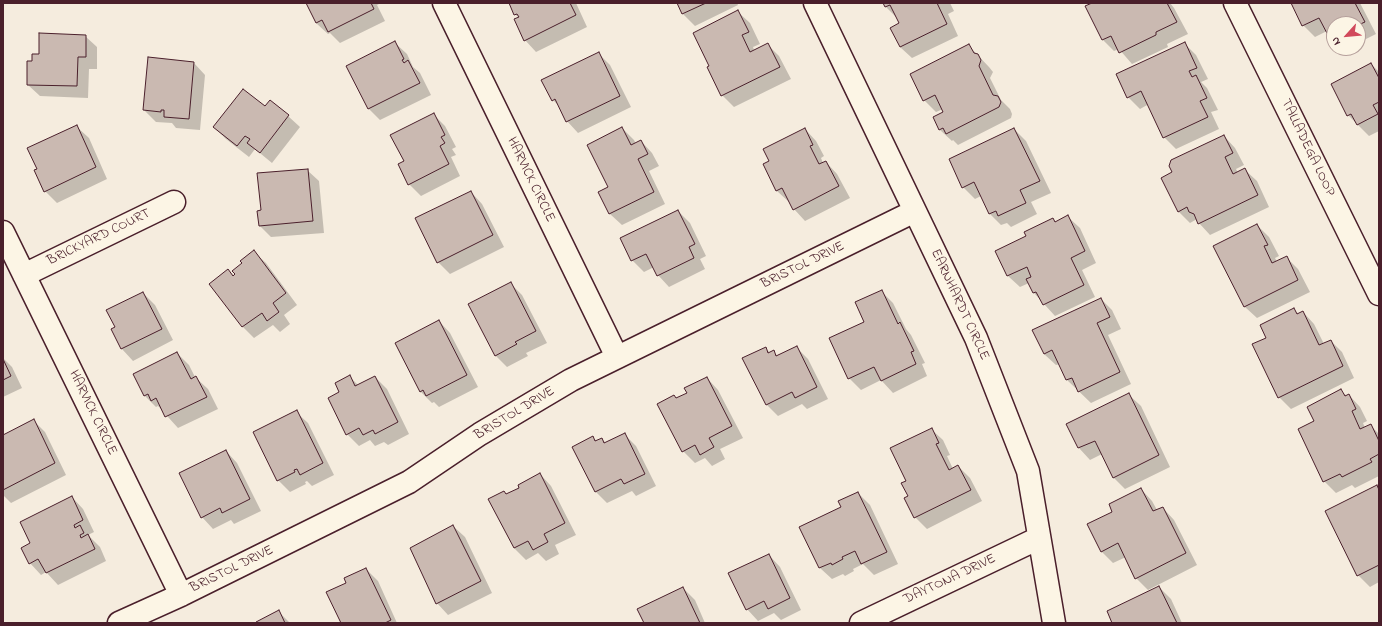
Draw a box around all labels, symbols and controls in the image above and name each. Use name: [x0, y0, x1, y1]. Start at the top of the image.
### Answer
north arrow: [1326, 16, 1366, 56]
text: N: [1327, 34, 1345, 48]
street label: TALLADEGA LOOP: [1276, 97, 1338, 199]
street label: HARVICK CIRCLE: [502, 135, 558, 225]
street label: BRICKYARD COURT: [45, 206, 153, 270]
street label: BRISTOL DRIVE: [758, 239, 848, 293]
street label: EARNHARDT CIRCLE: [926, 247, 992, 363]
street label: HARVICK CIRCLE: [64, 368, 120, 458]
street label: BRISTOL DRIVE: [472, 383, 558, 445]
street label: BRISTOL DRIVE: [187, 543, 277, 597]
street label: DAYTONA DRIVE: [901, 551, 999, 609]

